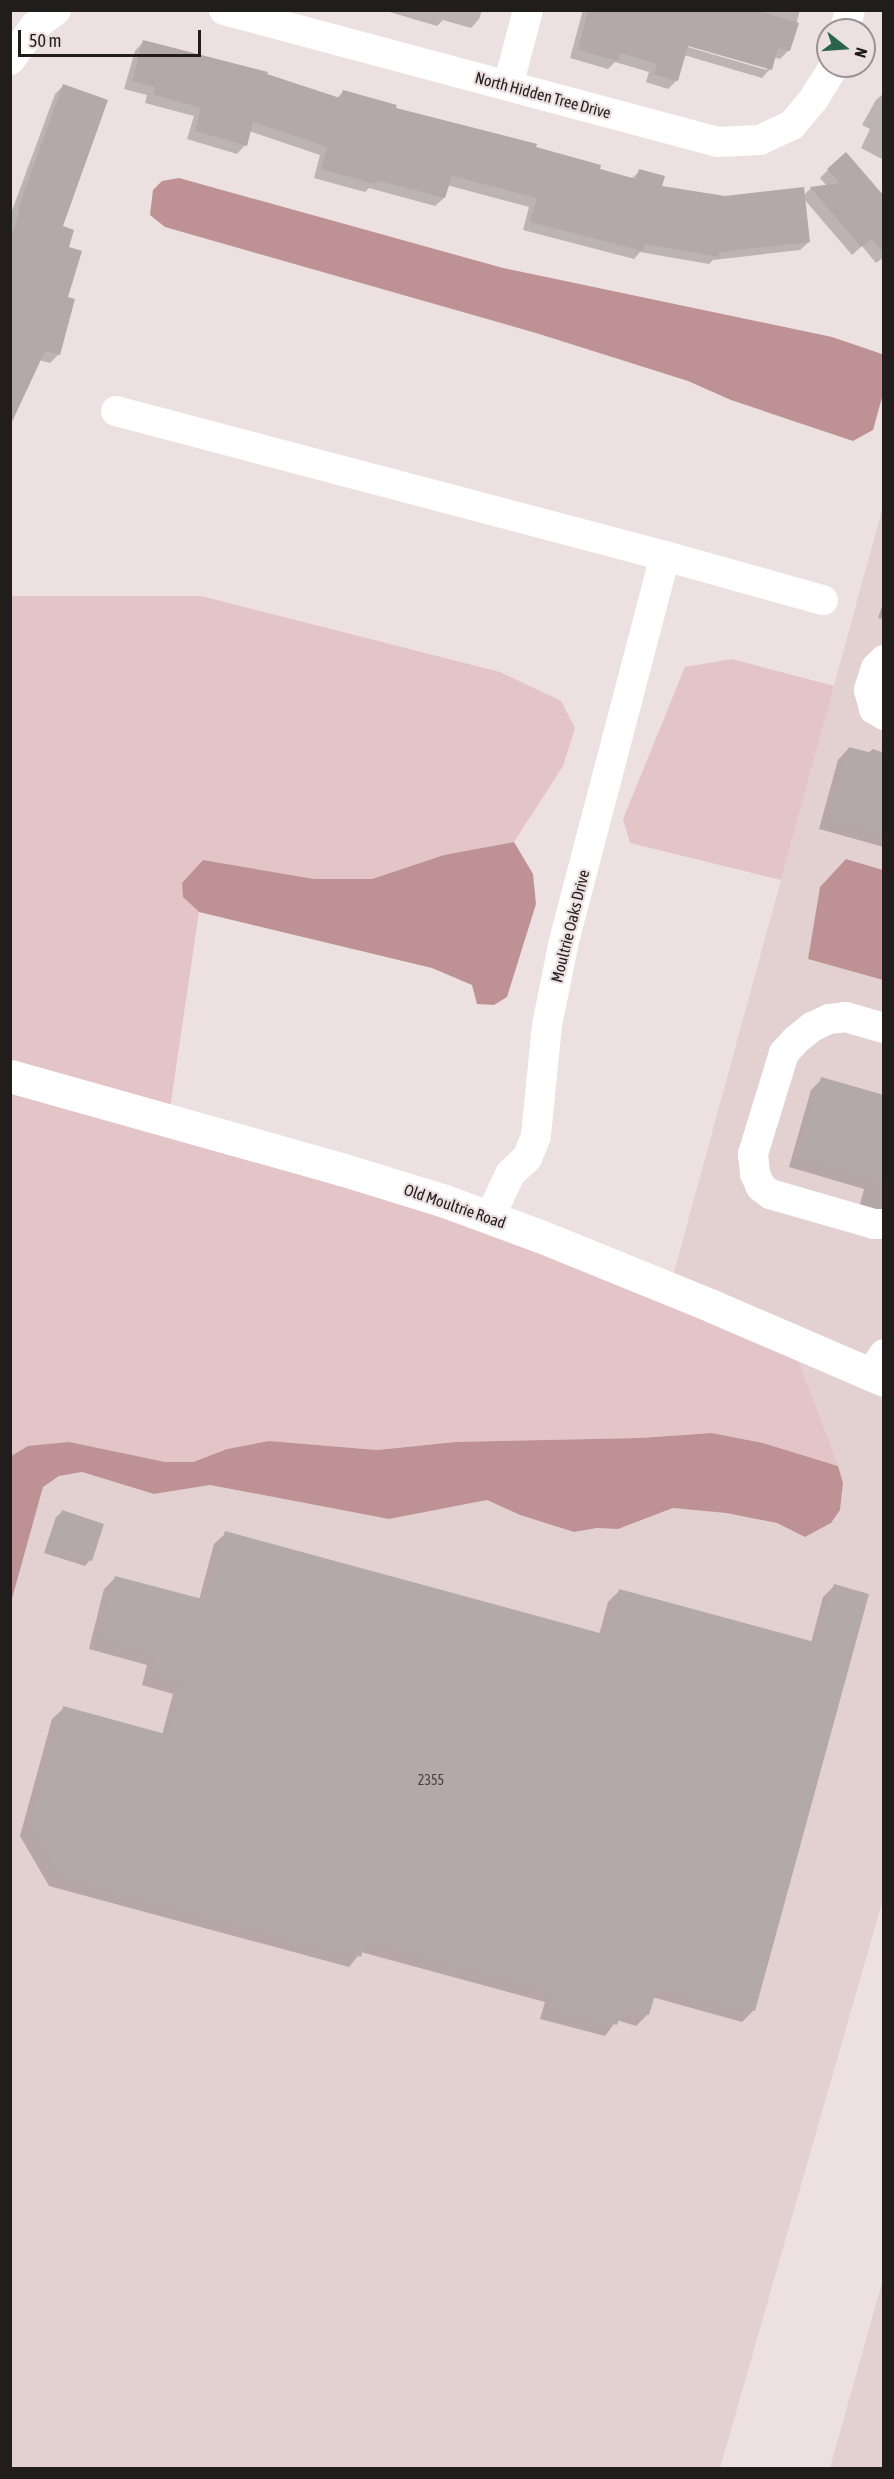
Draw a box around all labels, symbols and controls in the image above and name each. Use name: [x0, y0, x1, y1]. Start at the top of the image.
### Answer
scale bar: [21, 18, 204, 56]
north arrow: [816, 18, 876, 78]
text: 50 m: [29, 30, 61, 51]
text: N: [851, 46, 871, 60]
street label: North Hidden Tree Drive: [473, 68, 613, 122]
street label: Moultrie Oaks Drive: [547, 868, 593, 984]
street label: Old Moultrie Road: [402, 1180, 508, 1232]
house number: 2355: [418, 1772, 444, 1788]

